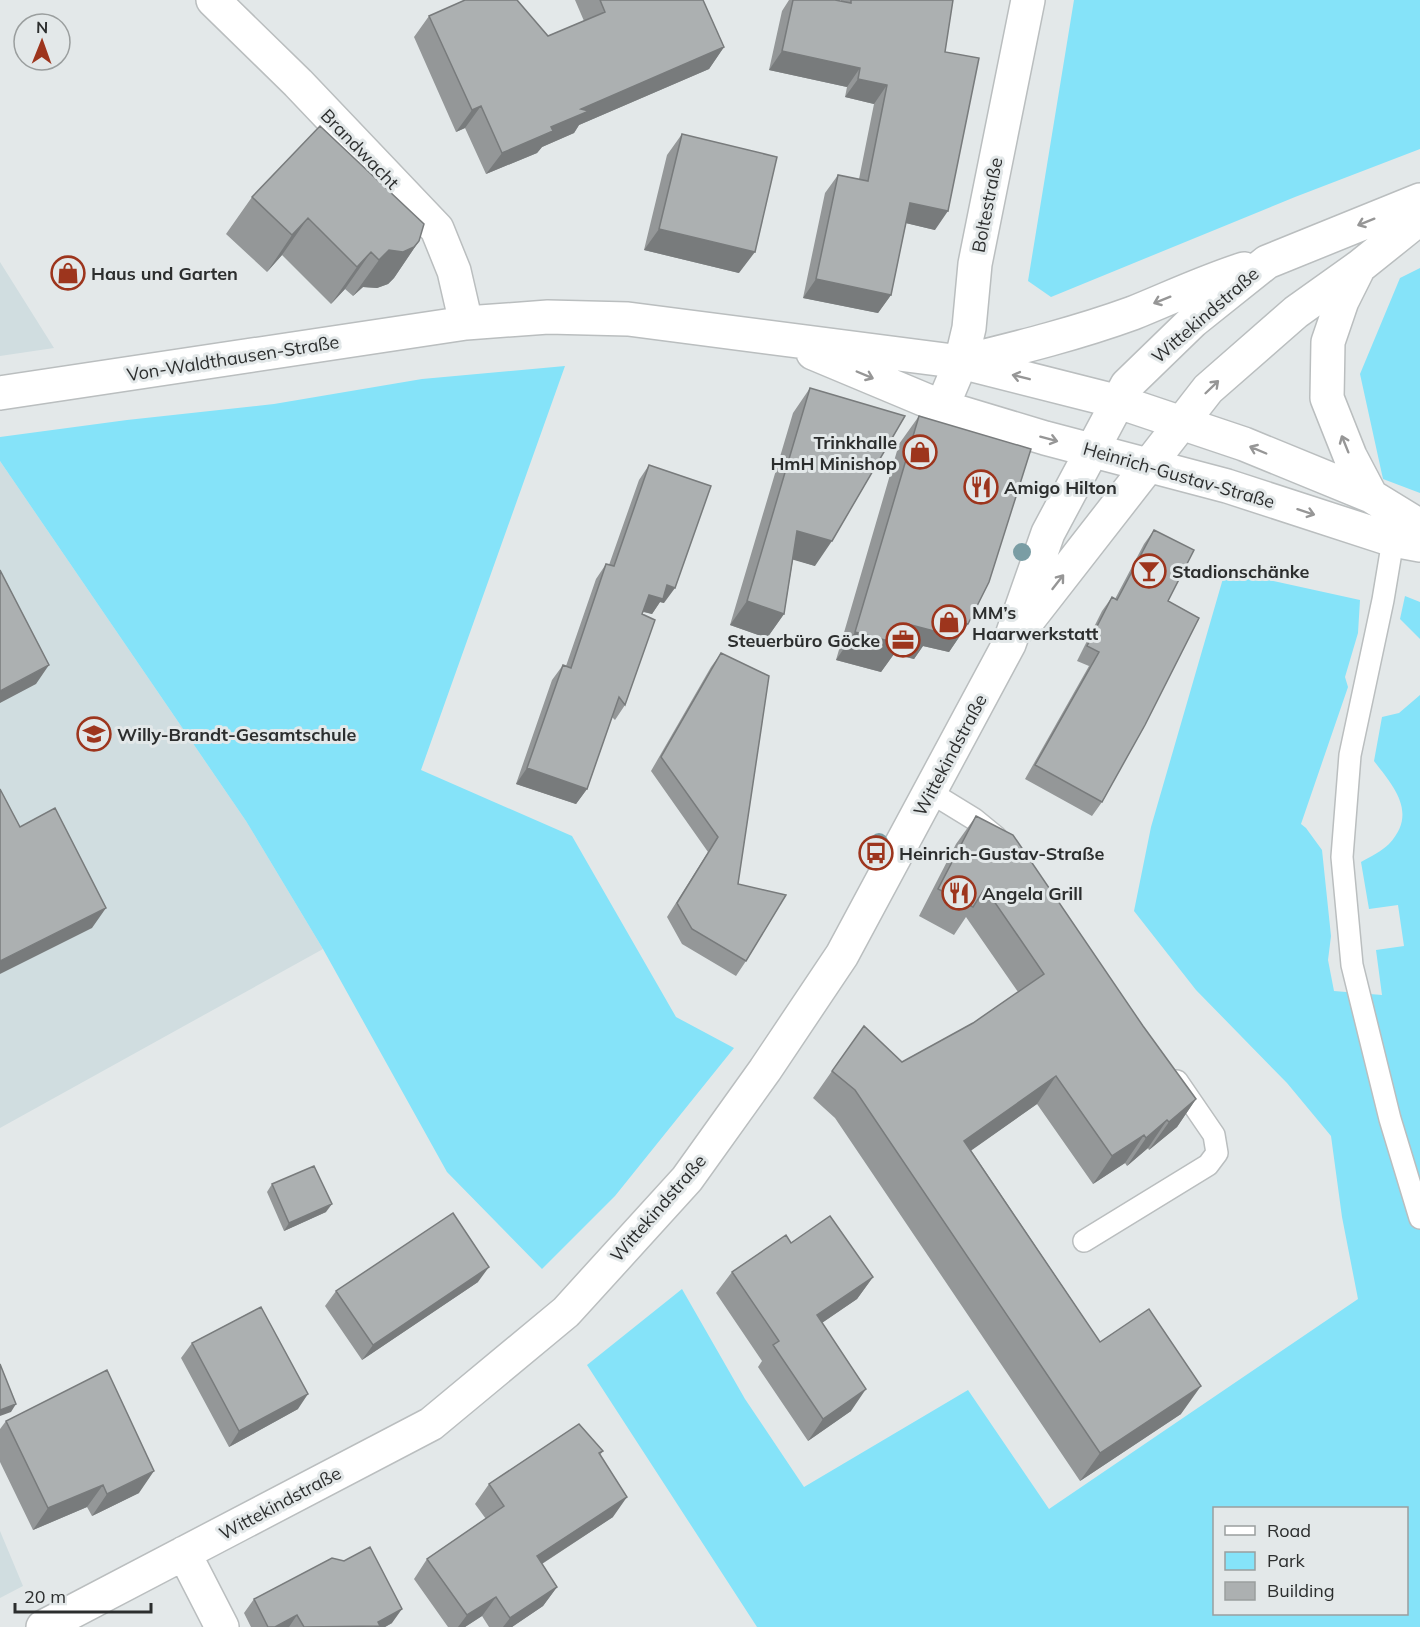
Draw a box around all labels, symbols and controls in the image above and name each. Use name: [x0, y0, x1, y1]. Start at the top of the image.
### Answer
north arrow: [12, 12, 72, 72]
text: N: [36, 17, 48, 37]
street label: Brandwacht: [316, 104, 404, 194]
street label: Boltestraße: [967, 155, 1007, 255]
one-way arrow: [1357, 217, 1376, 228]
shop icon: Haus und Garten: [50, 255, 86, 291]
place label: Haus und Garten: [91, 262, 238, 285]
street label: Wittekindstraße: [1147, 262, 1263, 368]
one-way arrow: [1154, 295, 1172, 306]
street label: Von-Waldthausen-Straße: [125, 330, 341, 386]
one-way arrow: [855, 370, 874, 381]
one-way arrow: [1012, 371, 1031, 383]
one-way arrow: [1204, 379, 1219, 394]
place label: Trinkhalle HmH Minishop: [770, 431, 897, 475]
shop icon: Trinkhalle HmH Minishop: [902, 434, 938, 470]
one-way arrow: [1039, 434, 1058, 445]
one-way arrow: [1339, 435, 1350, 454]
street label: Heinrich-Gustav-Straße: [1081, 437, 1277, 513]
one-way arrow: [1250, 444, 1268, 455]
restaurant icon: Amigo Hilton: [963, 469, 999, 505]
place label: Amigo Hilton: [1004, 476, 1117, 499]
one-way arrow: [1296, 507, 1315, 518]
bar icon: Stadionschänke: [1131, 553, 1167, 589]
place label: Stadionschänke: [1172, 560, 1310, 583]
one-way arrow: [1052, 574, 1065, 590]
place label: MM’s Haarwerkstatt: [972, 601, 1099, 645]
shop icon: MM’s Haarwerkstatt: [931, 604, 967, 640]
office icon: Steuerbüro Göcke: [885, 622, 921, 658]
place label: Steuerbüro Göcke: [727, 629, 880, 652]
street label: Wittekindstraße: [908, 690, 992, 820]
school or university icon: Willy-Brandt-Gesamtschule: [76, 716, 112, 752]
place label: Willy-Brandt-Gesamtschule: [117, 723, 357, 746]
bus stop icon: Heinrich-Gustav-Straße: [858, 835, 894, 871]
place label: Heinrich-Gustav-Straße: [899, 842, 1104, 865]
restaurant icon: Angela Grill: [941, 875, 977, 911]
place label: Angela Grill: [982, 882, 1083, 905]
street label: Wittekindstraße: [605, 1150, 711, 1266]
street label: Wittekindstraße: [215, 1461, 345, 1545]
legend: [1213, 1507, 1408, 1615]
text: Road: [1267, 1519, 1311, 1542]
text: Park: [1267, 1549, 1306, 1572]
scale bar: [15, 1576, 152, 1614]
text: Building: [1267, 1579, 1335, 1602]
text: 20 m: [24, 1585, 66, 1608]

